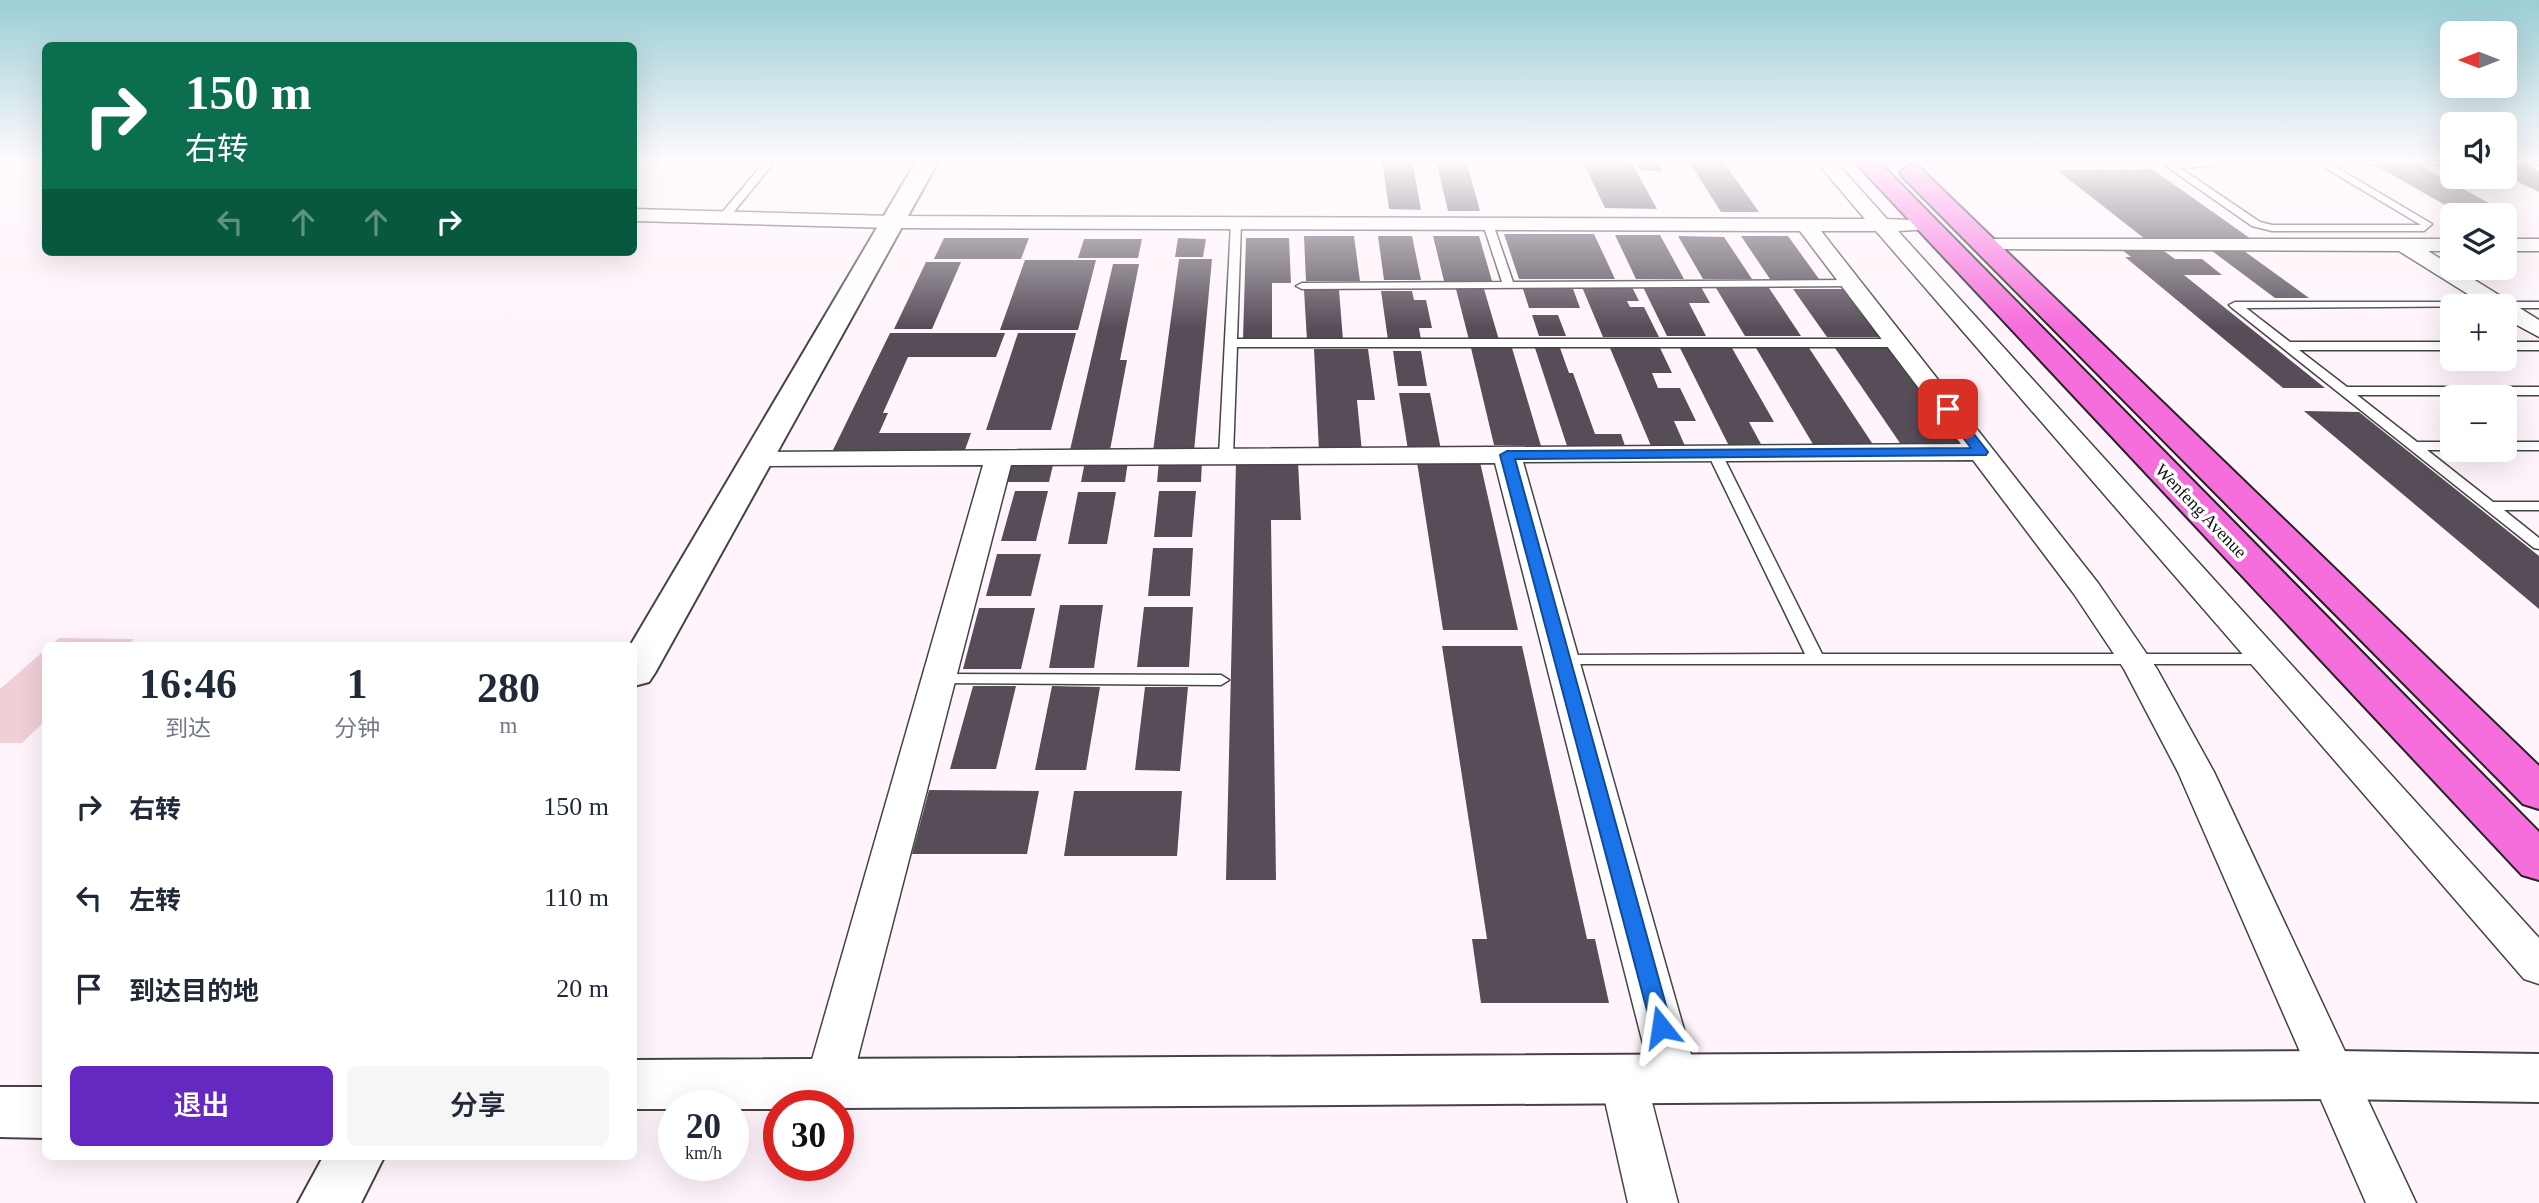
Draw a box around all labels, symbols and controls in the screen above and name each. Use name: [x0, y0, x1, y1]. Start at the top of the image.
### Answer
north arrow: [2440, 21, 2516, 98]
map controls: [2440, 21, 2517, 462]
text: 150 m: [185, 65, 312, 120]
icon: right: [70, 70, 161, 161]
button: sound: [2440, 112, 2517, 189]
text: 右转: [185, 131, 249, 167]
icon: left: [211, 203, 249, 241]
icon: ahead: [284, 203, 322, 241]
icon: ahead: [357, 203, 395, 241]
icon: right: [430, 203, 468, 241]
button: layers: [2440, 203, 2517, 280]
button: +: [2440, 294, 2517, 371]
pin: [1918, 379, 1978, 439]
button: −: [2440, 385, 2517, 462]
icon: arrive: [1929, 390, 1967, 428]
street label: Wenfeng Avenue: [2151, 460, 2251, 562]
text: 16:46: [139, 661, 237, 707]
text: 1: [347, 661, 368, 707]
text: 280: [477, 665, 540, 711]
text: m: [500, 713, 517, 738]
text: 到达: [165, 716, 211, 741]
text: 分钟: [334, 716, 380, 741]
icon: right: [70, 788, 108, 826]
text: 150 m: [543, 792, 609, 821]
text: 右转: [129, 795, 181, 824]
icon: left: [70, 879, 108, 917]
text: 110 m: [544, 883, 609, 912]
text: 左转: [129, 886, 181, 915]
icon: arrive: [70, 970, 108, 1008]
text: 20 m: [556, 974, 609, 1003]
text: 到达目的地: [129, 977, 259, 1006]
position arrow: [1624, 990, 1698, 1064]
button: 退出: [70, 1066, 333, 1146]
button: 分享: [347, 1066, 609, 1146]
speed limit sign: 30: [763, 1090, 854, 1181]
text: 20: [686, 1107, 721, 1146]
text: km/h: [685, 1143, 722, 1163]

